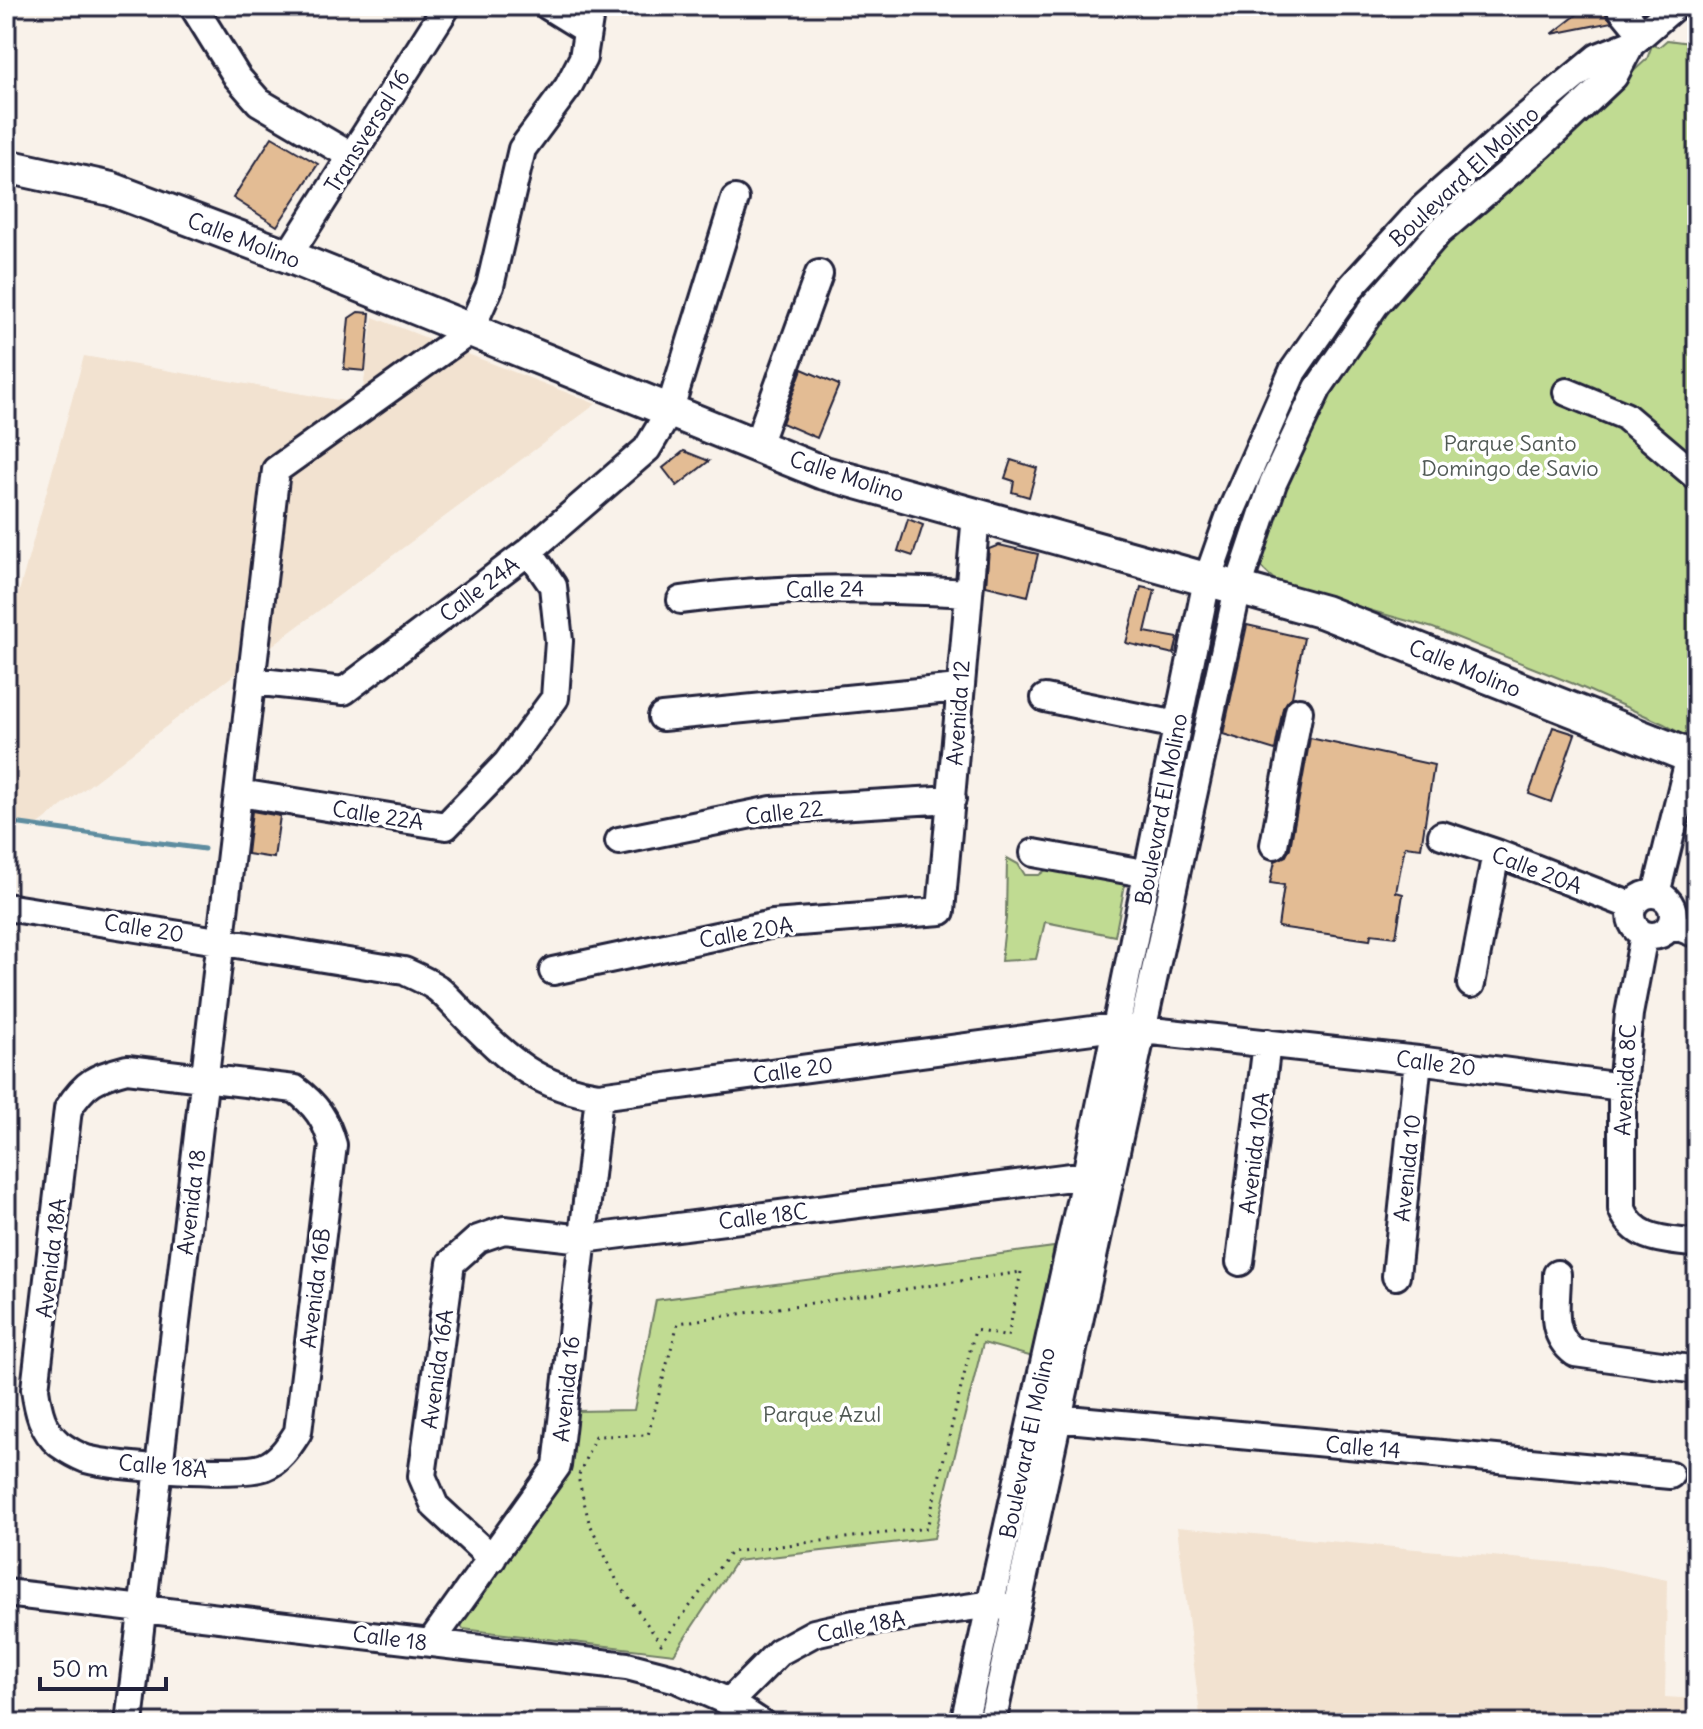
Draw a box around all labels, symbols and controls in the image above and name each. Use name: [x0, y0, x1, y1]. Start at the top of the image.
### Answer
street label: Transversal 16: [318, 64, 416, 198]
street label: Boulevard El Molino: [1383, 99, 1545, 253]
street label: Calle Molino: [184, 206, 304, 274]
park label: Parque Santo Domingo de Savio: [1421, 429, 1599, 482]
street label: Calle Molino: [786, 444, 908, 508]
street label: Calle 24A: [434, 550, 524, 628]
street label: Calle 24: [786, 574, 864, 604]
street label: Calle Molino: [1405, 633, 1525, 703]
street label: Avenida 12: [940, 659, 976, 767]
street label: Boulevard El Molino: [1129, 711, 1193, 907]
street label: Calle 22: [744, 793, 824, 831]
street label: Calle 22A: [330, 794, 426, 836]
street label: Calle 20A: [1488, 840, 1586, 900]
street label: Calle 20: [102, 908, 186, 948]
street label: Calle 20A: [697, 910, 795, 954]
street label: Avenida 8C: [1608, 1023, 1642, 1137]
street label: Calle 20: [1394, 1044, 1478, 1082]
street label: Calle 20: [751, 1051, 835, 1089]
street label: Avenida 10A: [1233, 1091, 1275, 1215]
street label: Avenida 10: [1387, 1113, 1427, 1223]
street label: Avenida 18: [171, 1148, 211, 1256]
street label: Avenida 18A: [30, 1197, 72, 1319]
street label: Calle 18C: [717, 1197, 809, 1235]
street label: Avenida 16B: [294, 1226, 336, 1350]
street label: Avenida 16A: [415, 1307, 459, 1431]
street label: Avenida 16: [547, 1335, 585, 1443]
street label: Boulevard El Molino: [993, 1345, 1061, 1541]
park label: Parque Azul: [763, 1400, 881, 1428]
street label: Calle 14: [1324, 1430, 1402, 1464]
street label: Calle 18A: [117, 1448, 209, 1484]
street label: Calle 18A: [814, 1604, 908, 1648]
street label: Calle 18: [351, 1620, 429, 1656]
scale bar: [40, 1641, 166, 1691]
text: 50 m: [52, 1653, 108, 1683]

